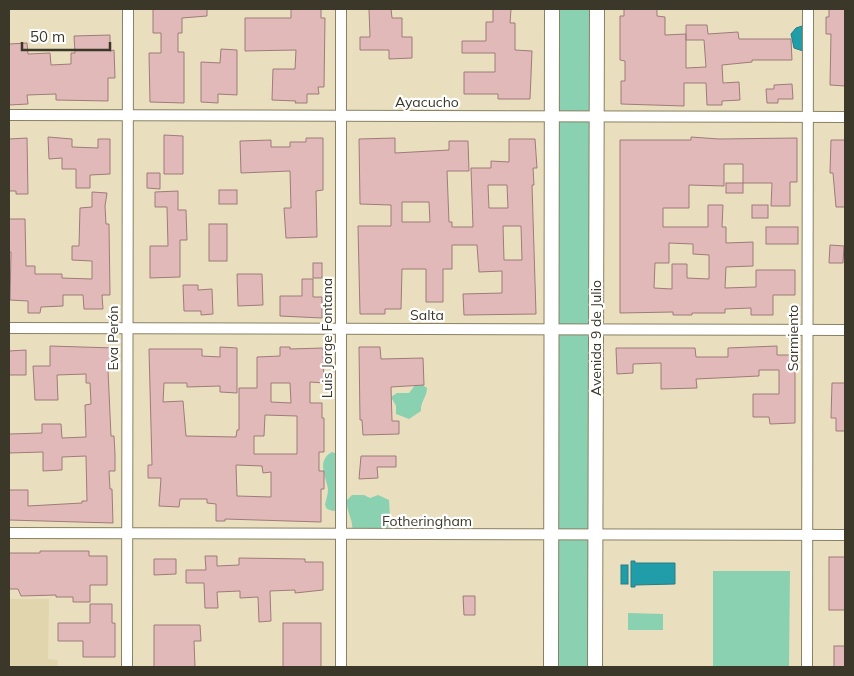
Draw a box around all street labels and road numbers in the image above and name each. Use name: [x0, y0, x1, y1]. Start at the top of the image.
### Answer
street label: Ayacucho: [395, 93, 459, 111]
street label: Luis Jorge Fontana: [318, 278, 336, 398]
street label: Avenida 9 de Julio: [587, 280, 605, 396]
street label: Eva Perón: [104, 305, 122, 371]
street label: Sarmiento: [784, 305, 802, 371]
street label: Salta: [410, 306, 444, 324]
street label: Fotheringham: [382, 512, 472, 530]

